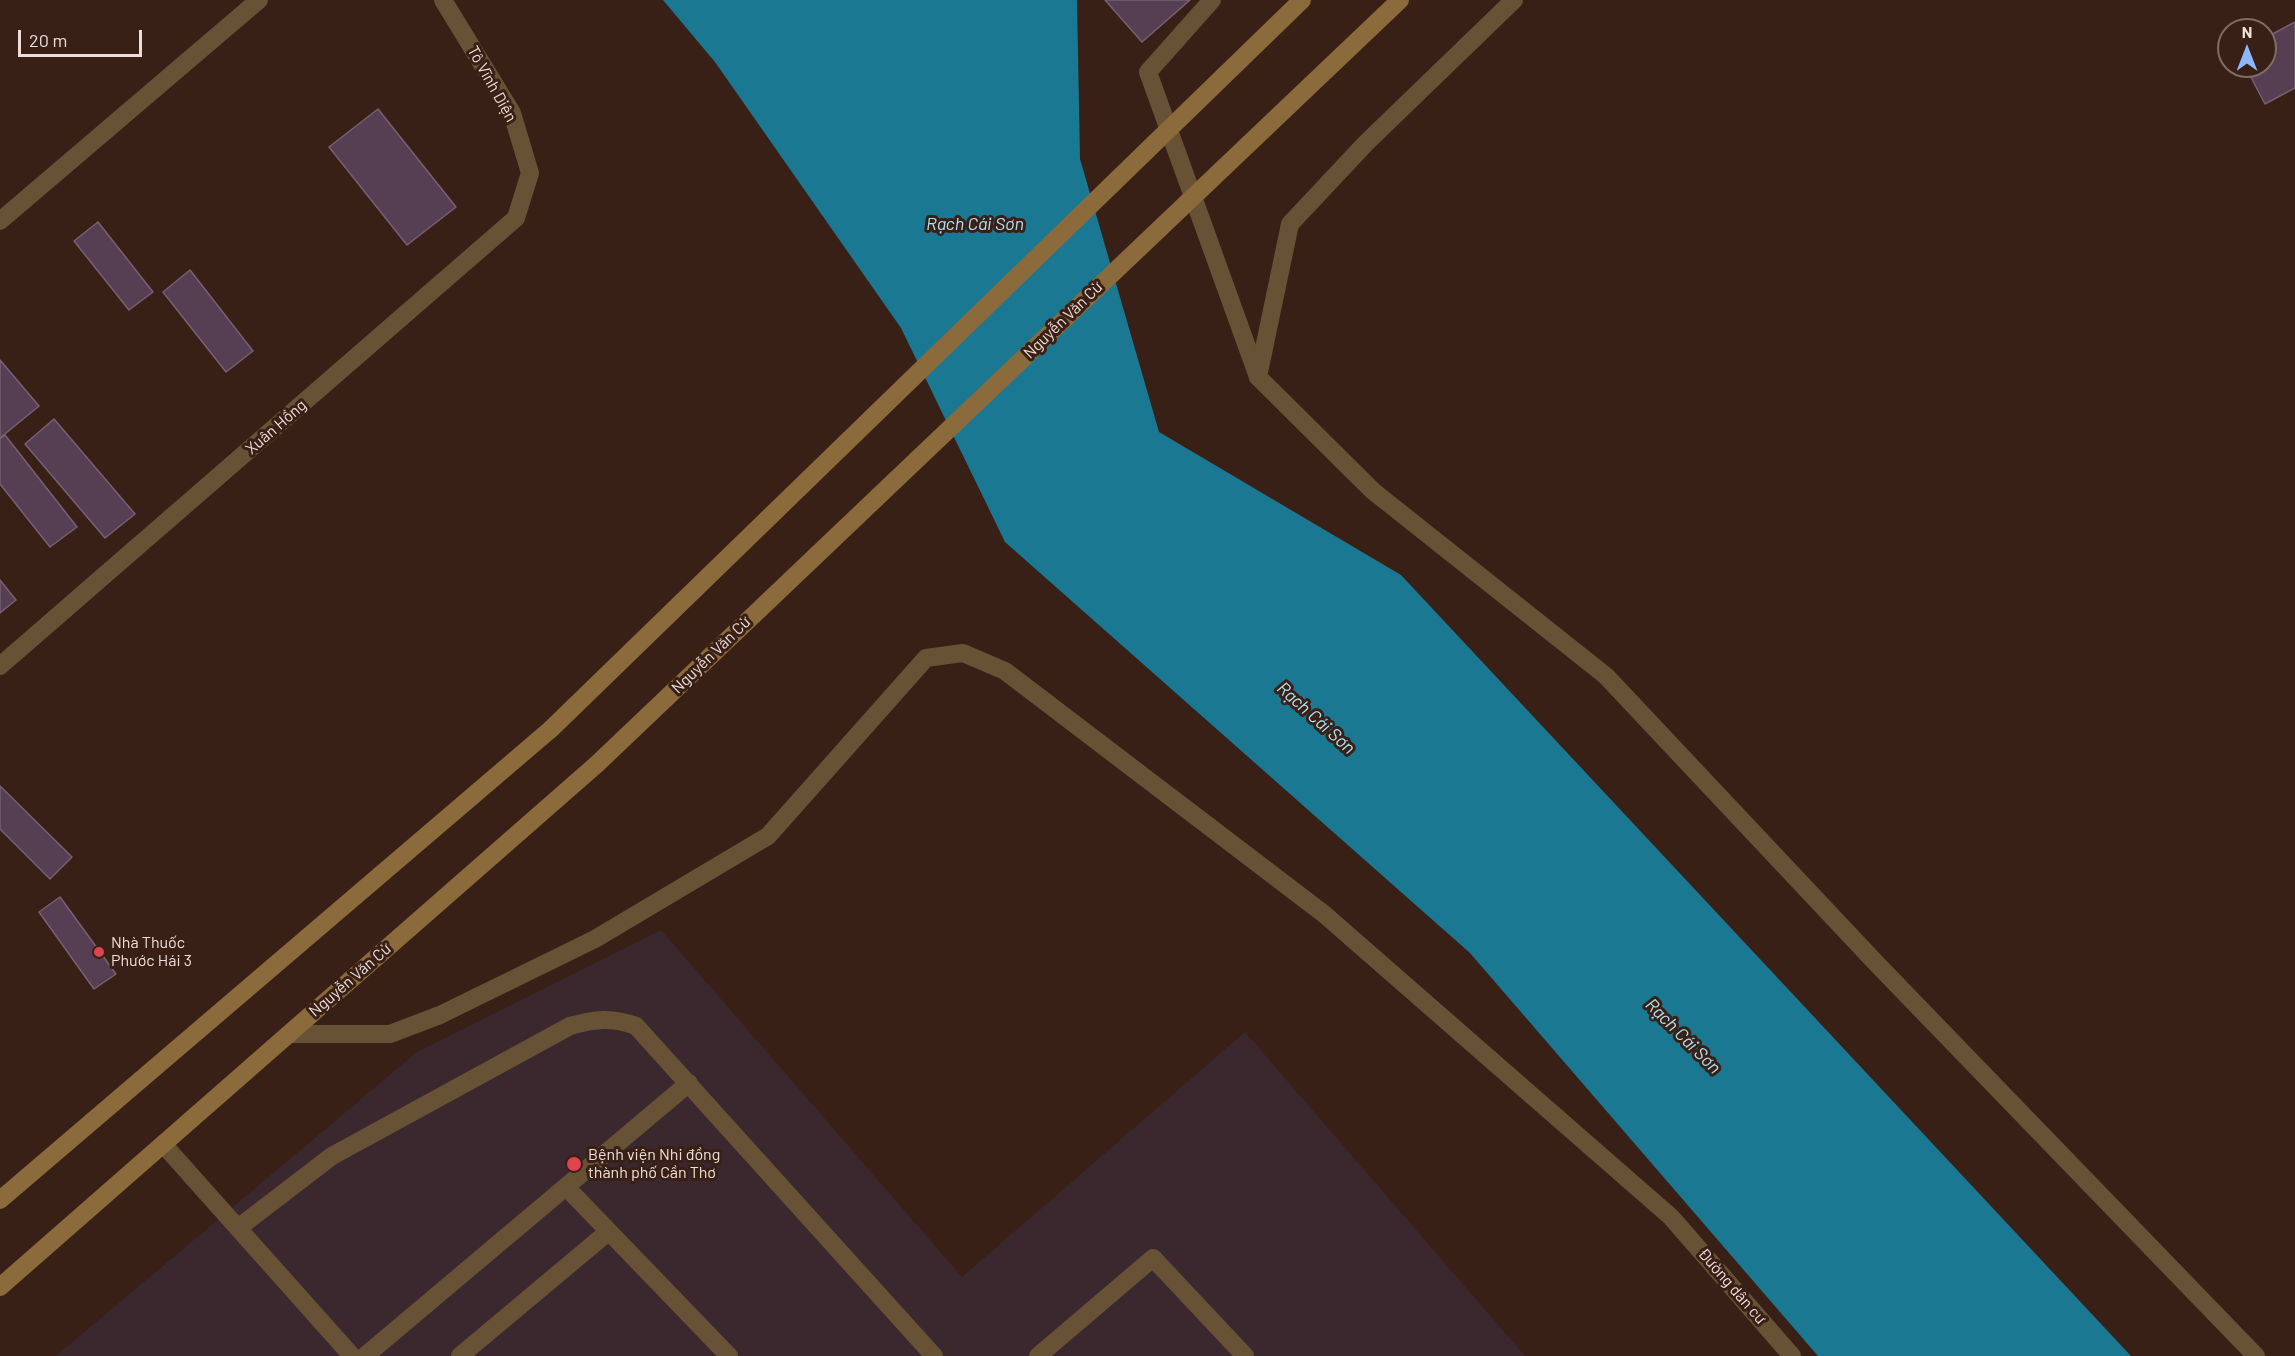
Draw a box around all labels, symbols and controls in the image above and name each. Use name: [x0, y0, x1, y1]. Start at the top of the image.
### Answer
scale bar: [21, 18, 146, 56]
north arrow: [2217, 18, 2277, 78]
text: N: [2242, 22, 2252, 41]
text: 20 m: [29, 29, 67, 51]
street label: Tô Vĩnh Diện: [463, 43, 521, 125]
water label: Rạch Cái Sơn: [926, 213, 1024, 235]
street label: Nguyễn Văn Cừ: [1020, 278, 1106, 362]
street label: Xuân Hồng: [242, 395, 310, 459]
street label: Nguyễn Văn Cừ: [668, 613, 754, 697]
water label: Rạch Cái Sơn: [1272, 677, 1360, 759]
place label: Nhà Thuốc Phước Hái 3: [111, 933, 192, 971]
street label: Nguyễn Văn Cừ: [305, 939, 395, 1021]
marker: Nhà Thuốc Phước Hái 3: [92, 945, 106, 959]
water label: Rạch Cái Sơn: [1641, 994, 1725, 1078]
place label: Bệnh viện Nhi đồng thành phố Cần Thơ: [588, 1145, 720, 1183]
marker: Bệnh viện Nhi đồng thành phố Cần Thơ: [565, 1155, 583, 1173]
street label: Đường dân cư: [1694, 1244, 1770, 1328]

